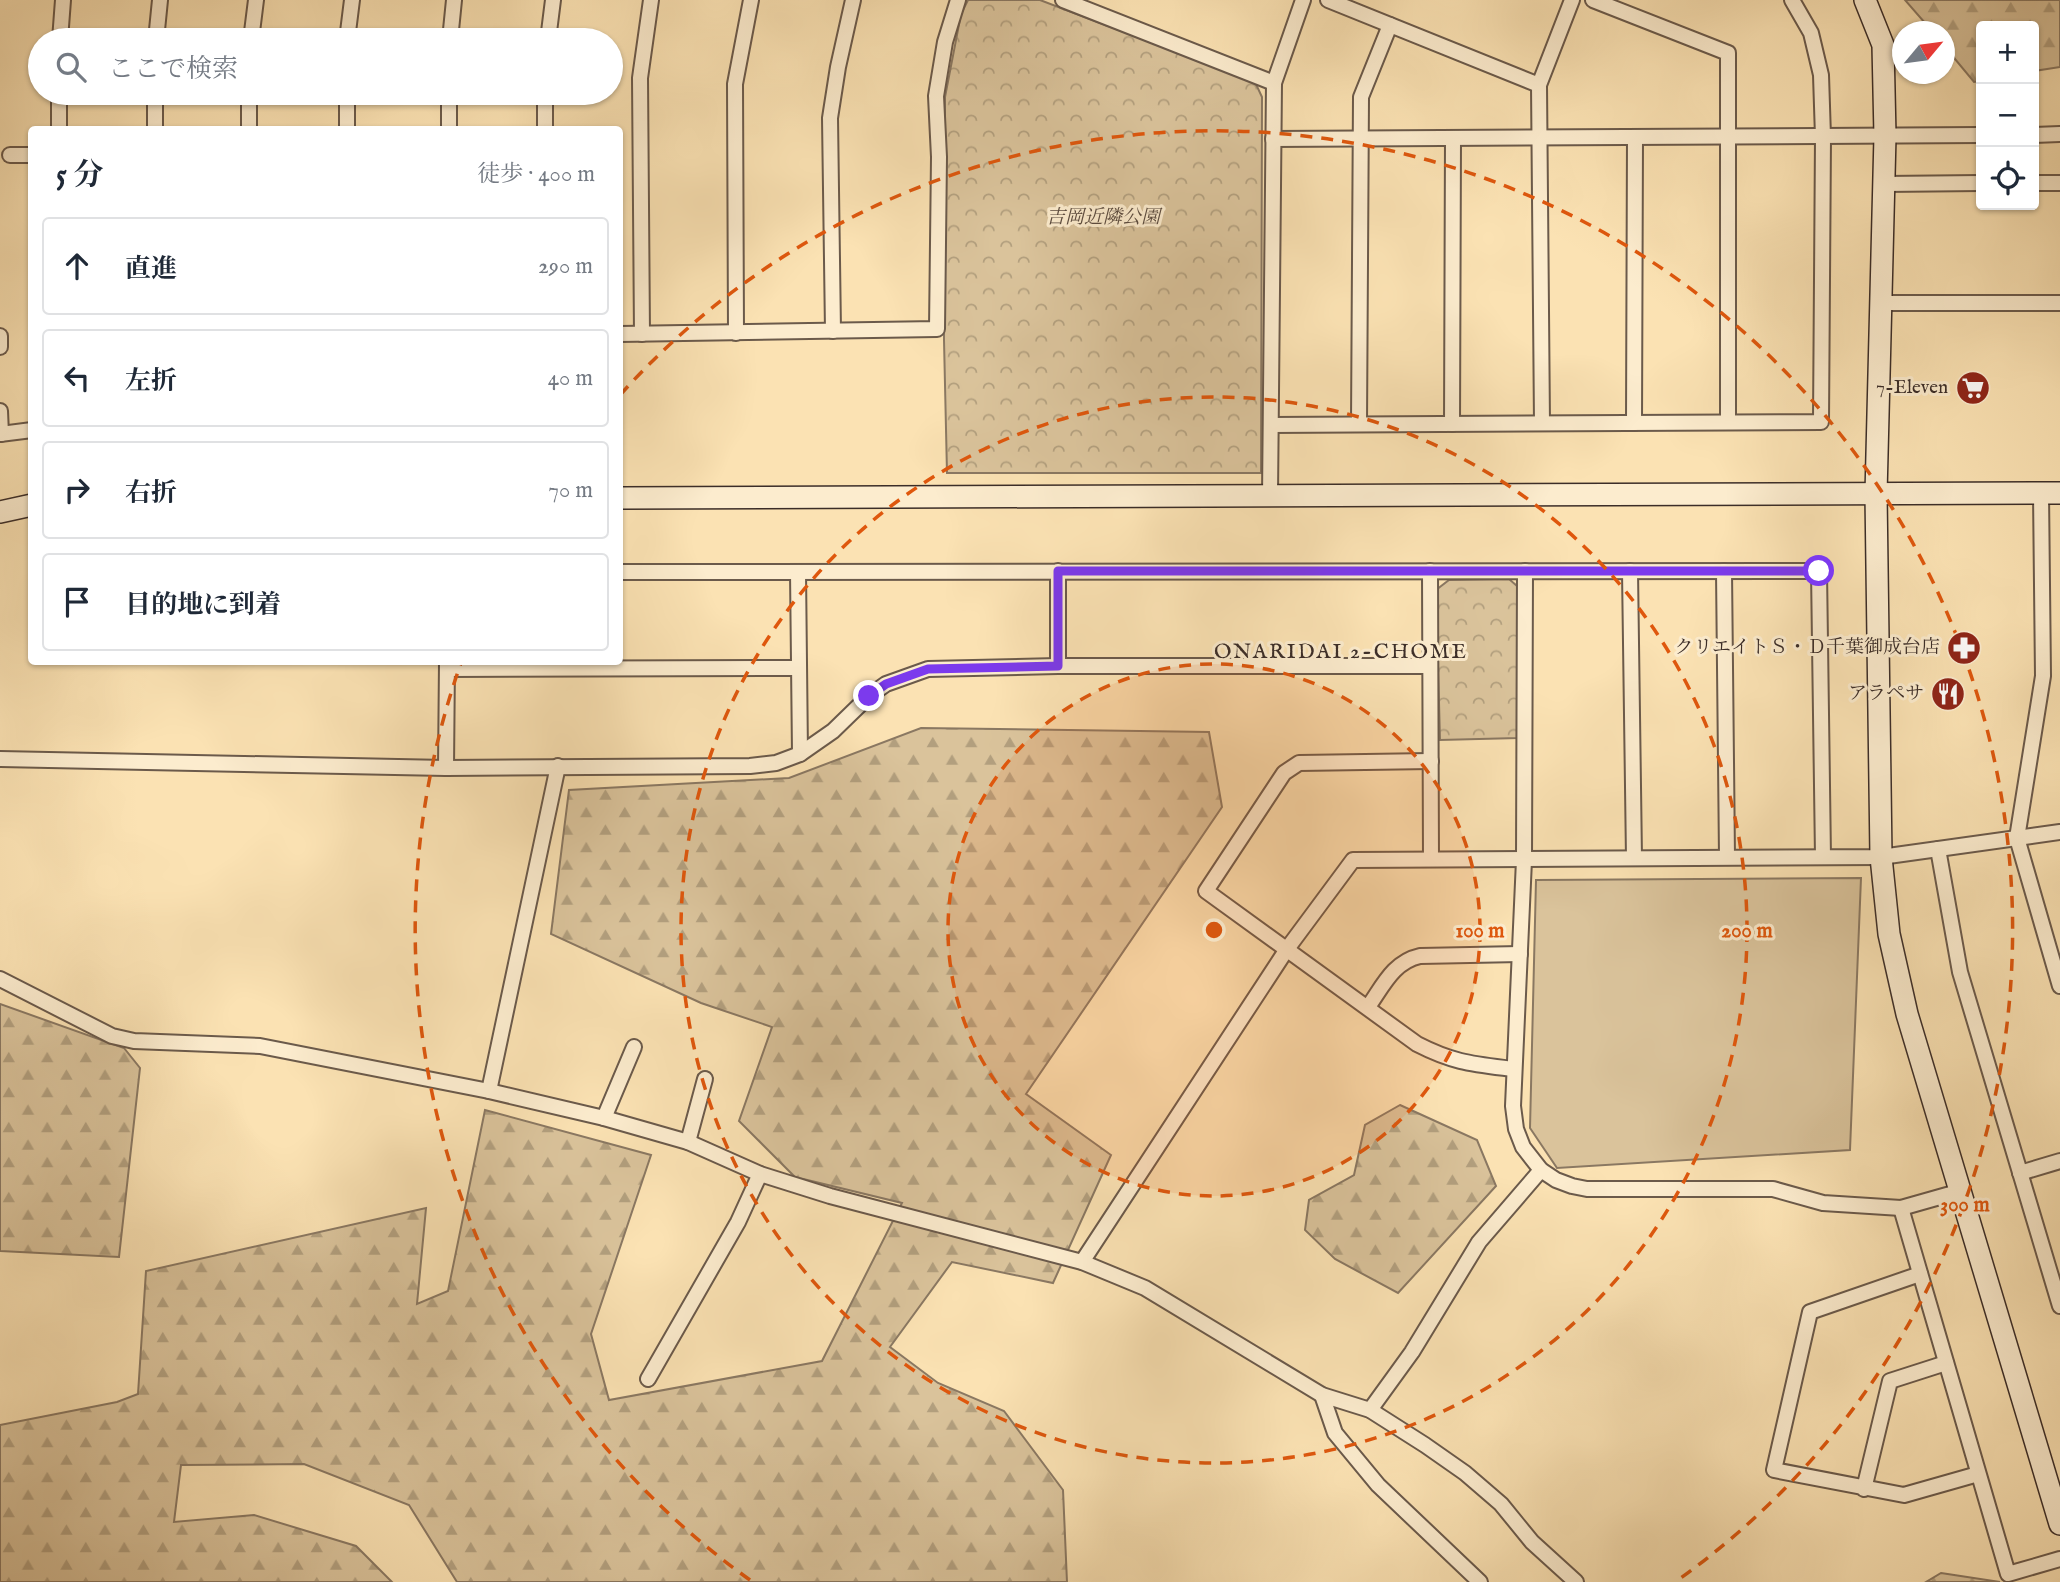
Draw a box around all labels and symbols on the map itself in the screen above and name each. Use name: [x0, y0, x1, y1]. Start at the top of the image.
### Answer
north arrow: [1892, 21, 1955, 84]
park label: 吉岡近隣公園: [1046, 206, 1163, 230]
supermarket icon: 7-Eleven: [1954, 369, 1992, 407]
place label: 7-Eleven: [1876, 376, 1948, 400]
route start: [1803, 555, 1834, 586]
pharmacy icon: クリエイトＳ・Ｄ千葉御成台店: [1945, 629, 1983, 667]
place label: クリエイトＳ・Ｄ千葉御成台店: [1674, 636, 1940, 660]
district label: ONARIDAI 2-CHOME: [1214, 639, 1468, 666]
restaurant icon: アラペサ: [1929, 675, 1967, 713]
route end: [853, 680, 884, 711]
place label: アラペサ: [1848, 682, 1924, 706]
centre of rings: [1202, 918, 1226, 942]
text: 100 m: [1455, 918, 1505, 945]
text: 200 m: [1721, 918, 1773, 945]
text: 300 m: [1940, 1192, 1990, 1219]

